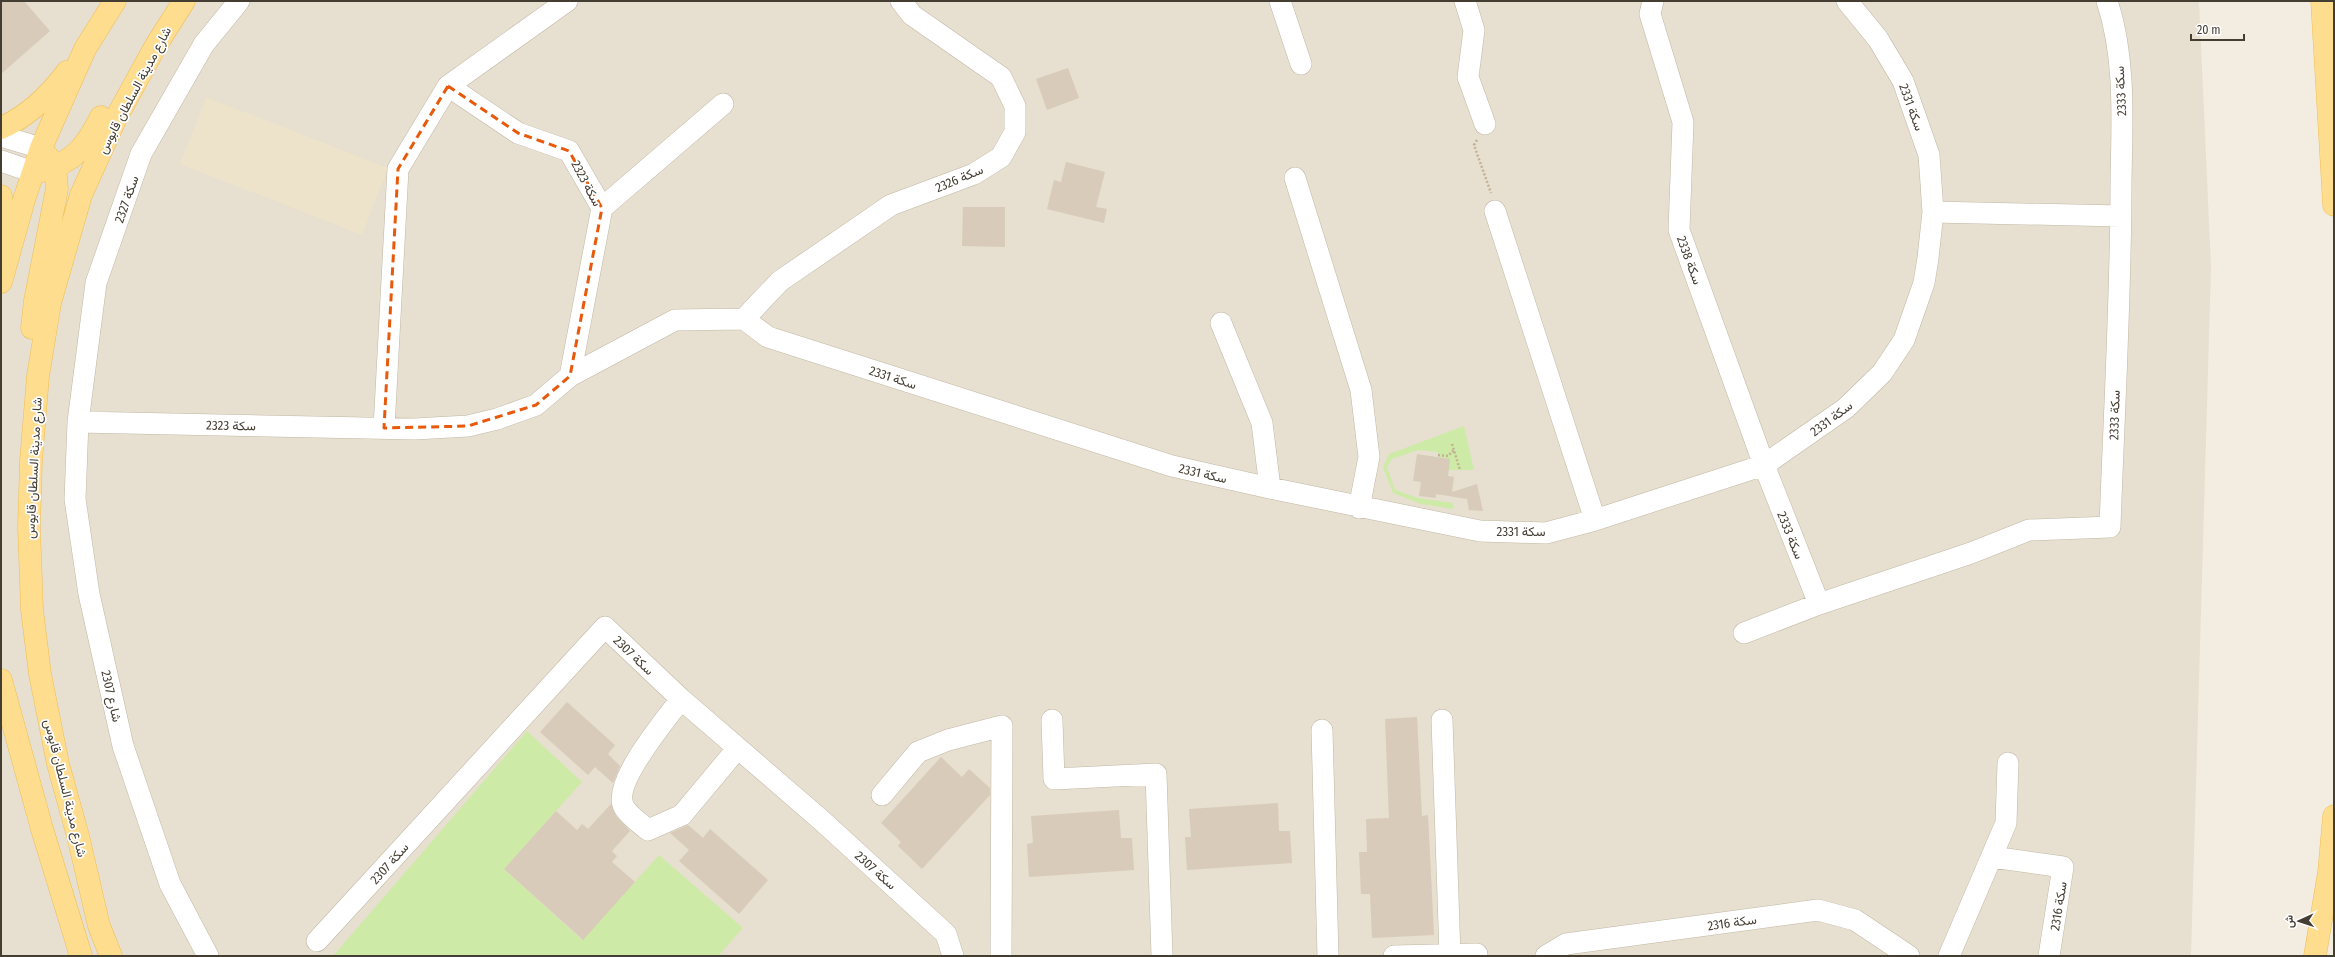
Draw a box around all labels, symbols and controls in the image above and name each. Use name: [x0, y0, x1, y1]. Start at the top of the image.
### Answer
scale bar: [2191, 16, 2244, 42]
text: 20 m: [2197, 23, 2221, 37]
street label: شارع مدينة السلطان قابوس: [95, 24, 176, 157]
street label: سكة 2333: [2112, 66, 2129, 116]
street label: سكة 2331: [1896, 82, 1927, 133]
street label: سكة 2323: [568, 158, 605, 209]
street label: سكة 2326: [933, 162, 985, 195]
street label: سكة 2327: [111, 174, 142, 225]
street label: سكة 2338: [1674, 234, 1705, 287]
street label: سكة 2331: [867, 363, 918, 392]
street label: سكة 2333: [2106, 390, 2123, 440]
street label: شارع مدينة السلطان قابوس: [22, 397, 47, 539]
street label: سكة 2331: [1807, 398, 1855, 439]
street label: سكة 2323: [206, 418, 256, 433]
street label: سكة 2331: [1177, 461, 1228, 486]
street label: سكة 2333: [1774, 509, 1807, 561]
street label: سكة 2331: [1497, 524, 1545, 539]
street label: سكة 2307: [610, 633, 657, 678]
street label: 2307 شارع: [96, 669, 125, 724]
street label: شارع مدينة السلطان قابوس: [39, 718, 90, 859]
street label: سكة 2307: [367, 840, 412, 887]
street label: سكة 2307: [852, 848, 899, 893]
street label: 2316 سكة: [2047, 880, 2070, 932]
north arrow: [2279, 901, 2319, 941]
street label: 2316 سكة: [1707, 912, 1758, 933]
text: ش: [2283, 915, 2296, 928]

